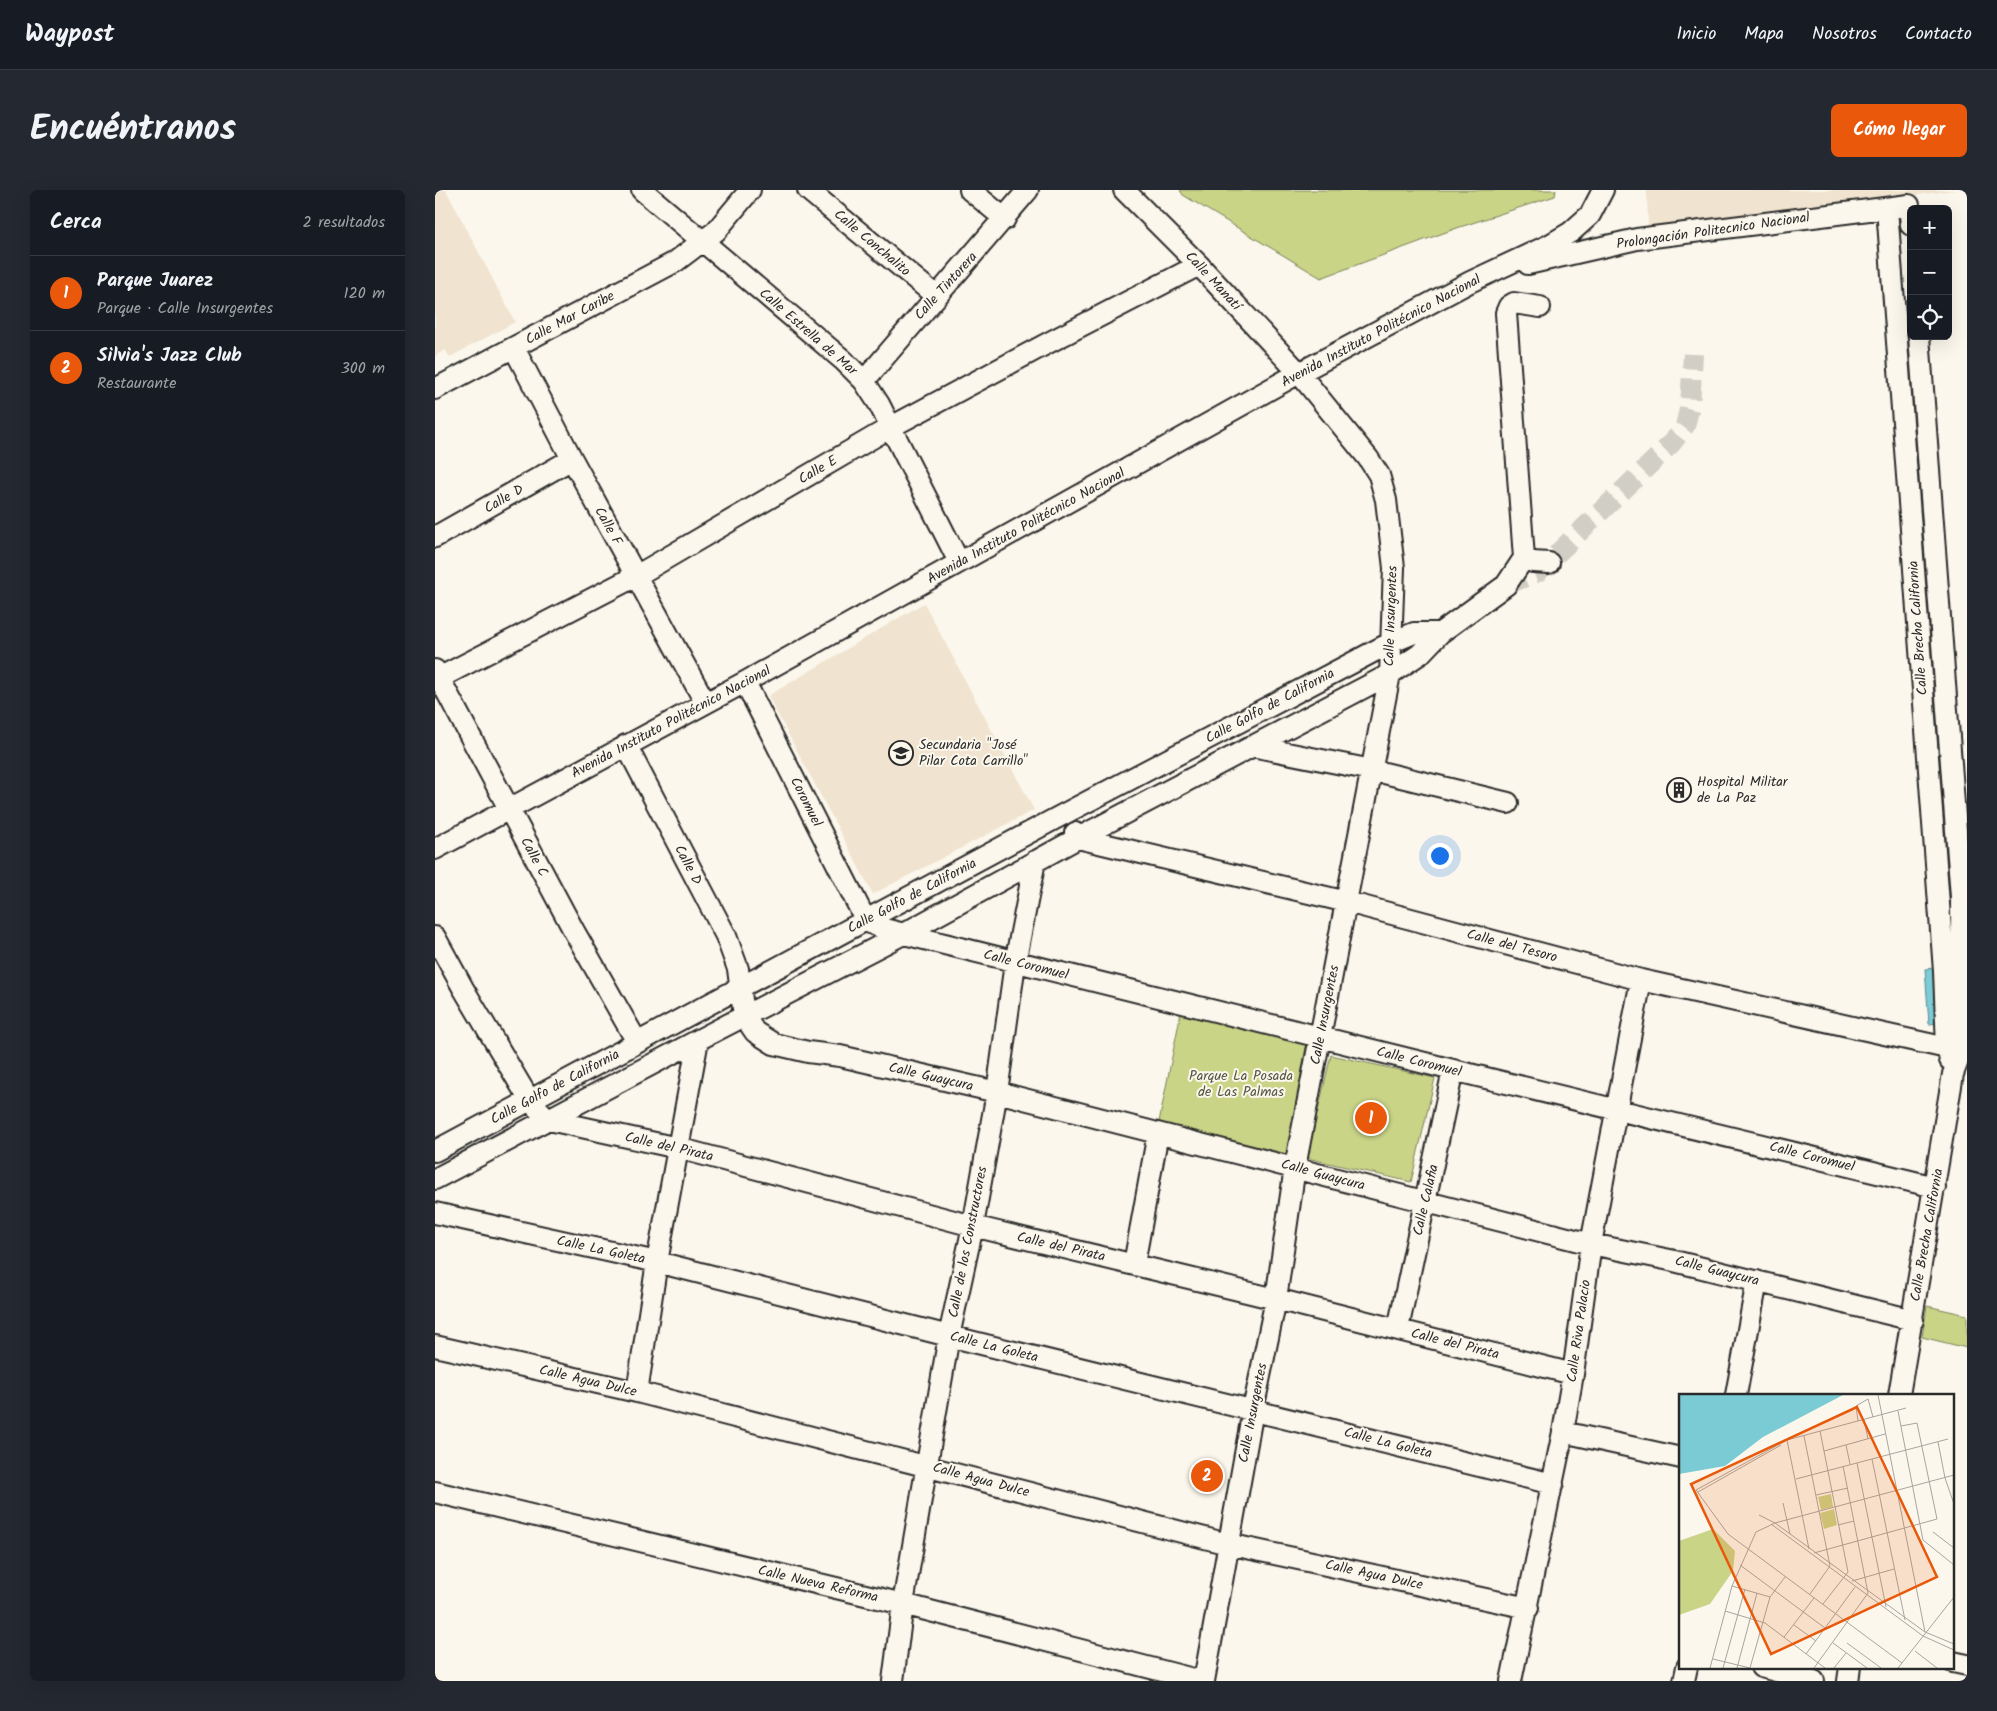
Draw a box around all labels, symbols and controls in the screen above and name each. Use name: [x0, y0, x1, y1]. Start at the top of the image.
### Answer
text: Waypost: [25, 15, 114, 54]
text: Inicio: [1676, 20, 1716, 49]
text: Mapa: [1744, 20, 1784, 49]
text: Nosotros: [1812, 20, 1877, 49]
text: Contacto: [1905, 20, 1972, 49]
text: Encuéntranos: [30, 102, 236, 158]
button: Cómo llegar: [1831, 104, 1967, 157]
street label: Calle Conchalito: [829, 204, 915, 282]
map controls: [1907, 205, 1952, 340]
button: +: [1907, 205, 1952, 250]
text: Cerca: [50, 206, 102, 239]
street label: Prolongación Politecnico Nacional: [1615, 206, 1812, 255]
text: 2 resultados: [303, 210, 385, 235]
street label: Calle Manatí: [1180, 246, 1248, 318]
street label: Calle Tintorera: [909, 247, 983, 325]
button: −: [1907, 250, 1952, 295]
text: Parque Juarez: [97, 266, 213, 296]
street label: Avenida Instituto Politécnico Nacional: [1277, 269, 1485, 393]
text: 1: [64, 281, 68, 306]
text: 120 m: [344, 281, 385, 306]
street label: Calle Estrella de Mar: [754, 283, 863, 382]
street label: Calle Mar Caribe: [522, 285, 619, 351]
button: locate: [1907, 295, 1952, 340]
text: Parque · Calle Insurgentes: [97, 296, 273, 321]
text: Silvia's Jazz Club: [97, 341, 242, 371]
text: 2: [61, 356, 71, 381]
text: 300 m: [341, 356, 385, 381]
text: Restaurante: [97, 371, 176, 396]
street label: Calle E: [794, 450, 842, 490]
street label: Avenida Instituto Politécnico Nacional: [923, 462, 1130, 590]
street label: Calle D: [480, 479, 528, 519]
street label: Calle F: [588, 503, 628, 551]
street label: Calle Brecha California: [1902, 560, 1934, 696]
street label: Calle Insurgentes: [1378, 565, 1404, 667]
street label: Avenida Instituto Politécnico Nacional: [567, 660, 775, 784]
street label: Calle Golfo de California: [1201, 663, 1339, 749]
place label: Secundaria "José Pilar Cota Carrillo": [919, 734, 1028, 772]
school or university icon: Secundaria "José Pilar Cota Carrillo": [888, 740, 914, 766]
place label: Hospital Militar de La Paz: [1697, 771, 1789, 809]
street label: Coromuel: [784, 773, 828, 831]
building icon: Hospital Militar de La Paz: [1666, 777, 1692, 803]
street label: Calle C: [514, 833, 554, 881]
street label: Calle D: [668, 841, 708, 889]
your location: [1427, 843, 1453, 869]
street label: Calle Golfo de California: [843, 853, 981, 939]
street label: Calle del Tesoro: [1464, 923, 1560, 969]
street label: Calle Coromuel: [981, 944, 1071, 986]
street label: Calle Insurgentes: [1305, 963, 1345, 1067]
street label: Calle Coromuel: [1374, 1041, 1464, 1083]
street label: Calle Golfo de California: [486, 1044, 624, 1130]
street label: Calle Guaycura: [886, 1057, 976, 1097]
park label: Parque La Posada de Las Palmas: [1189, 1065, 1293, 1103]
pin: 1: [1355, 1099, 1387, 1137]
street label: Calle del Pirata: [623, 1126, 715, 1168]
street label: Calle Coromuel: [1767, 1136, 1857, 1178]
street label: Calle Guaycura: [1278, 1153, 1368, 1197]
street label: Calle Calafia: [1407, 1162, 1445, 1238]
street label: Calle de los Constructores: [943, 1164, 993, 1320]
street label: Calle Brecha California: [1904, 1167, 1950, 1303]
street label: Calle del Pirata: [1015, 1226, 1107, 1268]
street label: Calle La Goleta: [555, 1230, 647, 1270]
street label: Calle Guaycura: [1672, 1250, 1762, 1292]
street label: Calle Riva Palacio: [1561, 1278, 1597, 1384]
street label: Calle del Pirata: [1409, 1322, 1501, 1366]
street label: Calle La Goleta: [948, 1325, 1040, 1369]
street label: Calle Agua Dulce: [537, 1359, 640, 1403]
street label: Calle Insurgentes: [1233, 1361, 1273, 1465]
inset map: [1679, 1394, 1955, 1668]
street label: Calle La Goleta: [1342, 1421, 1434, 1465]
street label: Calle Agua Dulce: [930, 1456, 1033, 1504]
pin: 2: [1191, 1457, 1223, 1495]
street label: Calle Agua Dulce: [1323, 1554, 1426, 1596]
street label: Calle Nueva Reforma: [756, 1559, 880, 1609]

